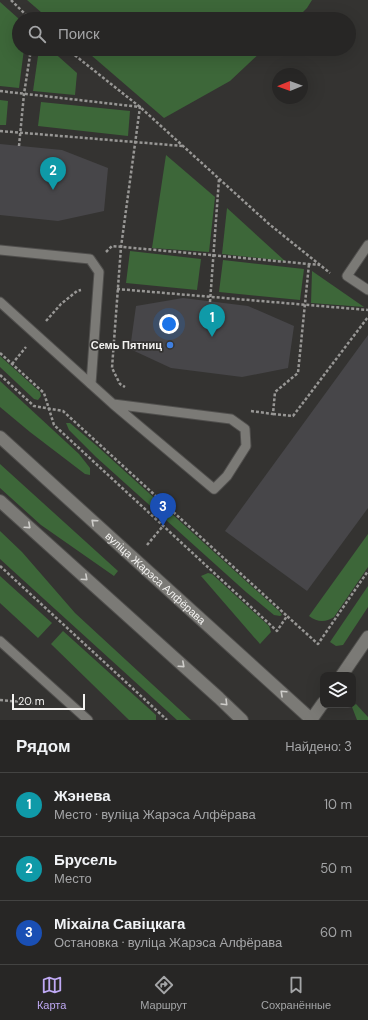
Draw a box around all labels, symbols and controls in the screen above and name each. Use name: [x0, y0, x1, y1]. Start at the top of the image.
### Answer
search box: [12, 12, 356, 56]
icon: search: [26, 23, 48, 45]
text: Поиск: [58, 24, 100, 44]
north arrow: [272, 68, 308, 104]
pin: 2: [40, 157, 66, 190]
pin: 1: [199, 304, 225, 337]
your location: [159, 314, 179, 334]
place label: Семь Пятниц: [91, 338, 162, 352]
marker: Семь Пятниц: [165, 340, 175, 350]
pin: 3: [150, 493, 176, 526]
one-way arrow: [91, 519, 99, 526]
one-way arrow: [23, 521, 31, 529]
street label: вуліца Жарэса Алфёрава: [102, 529, 209, 628]
one-way arrow: [81, 573, 88, 580]
one-way arrow: [177, 660, 185, 668]
map controls: [320, 672, 356, 708]
button: layers: [320, 672, 356, 708]
one-way arrow: [280, 690, 288, 698]
scale bar: [12, 692, 85, 711]
text: 20 m: [18, 694, 44, 708]
one-way arrow: [220, 698, 228, 706]
text: Рядом: [16, 735, 71, 757]
text: Найдено: 3: [285, 738, 352, 755]
text: Жэнева: [54, 786, 111, 806]
text: 1: [27, 796, 31, 813]
text: 10 m: [324, 796, 352, 813]
text: Место · вуліца Жарэса Алфёрава: [54, 806, 256, 823]
text: Брусель: [54, 850, 117, 870]
text: 2: [25, 860, 33, 877]
text: 50 m: [320, 860, 352, 877]
text: Место: [54, 870, 92, 887]
text: Міхаіла Савіцкага: [54, 914, 185, 934]
text: 3: [25, 924, 33, 941]
text: 60 m: [320, 924, 352, 941]
text: Остановка · вуліца Жарэса Алфёрава: [54, 934, 282, 951]
tab: Карта: [37, 974, 66, 1012]
tab: Маршрут: [140, 974, 187, 1012]
tab: Сохранённые: [261, 974, 331, 1012]

